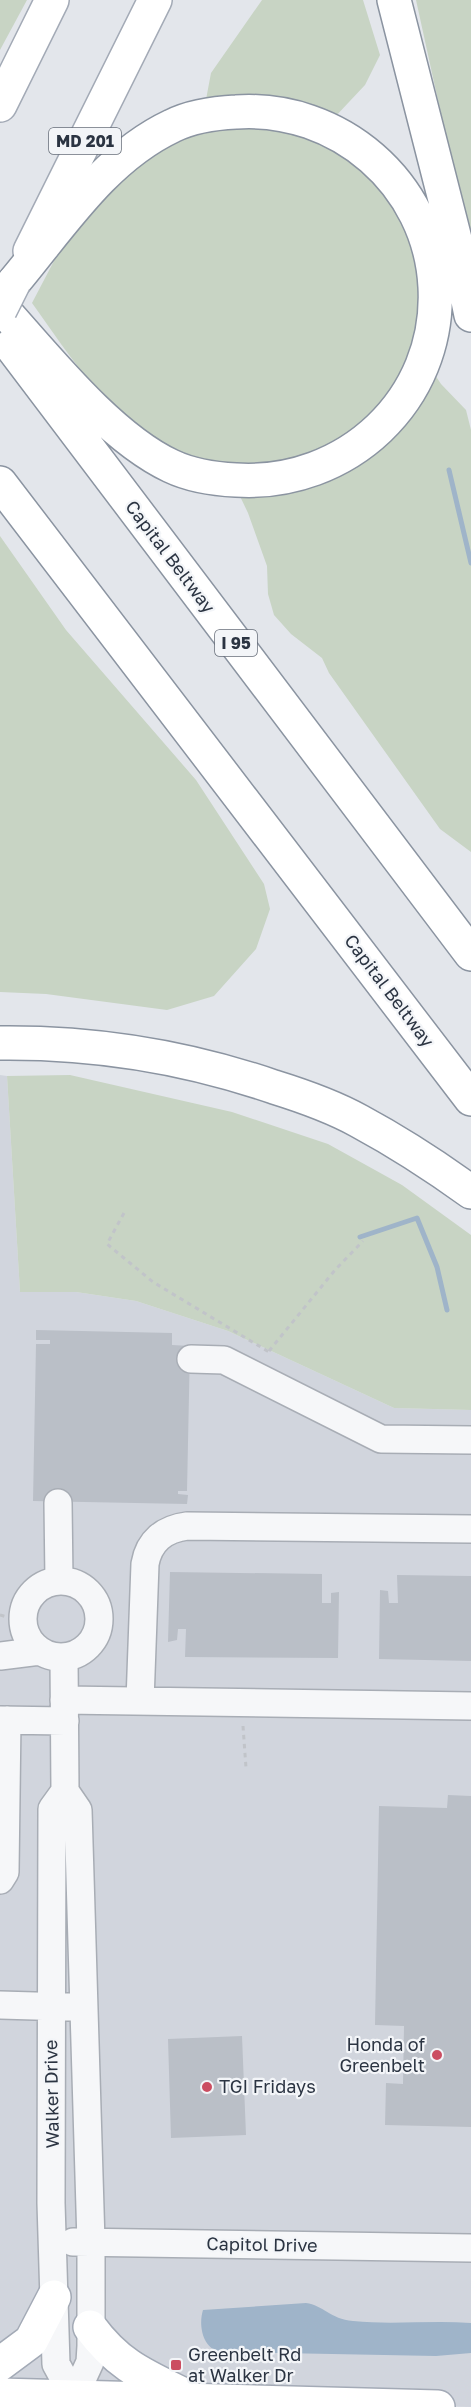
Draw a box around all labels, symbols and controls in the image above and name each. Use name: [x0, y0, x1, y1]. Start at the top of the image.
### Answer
road number: MD 201: [49, 128, 121, 154]
street label: Capital Beltway: [121, 496, 220, 617]
road number: I 95: [215, 630, 257, 656]
street label: Capital Beltway: [340, 930, 439, 1051]
place label: Honda of Greenbelt: [339, 2033, 425, 2076]
street label: Walker Drive: [39, 2039, 63, 2149]
marker: Honda of Greenbelt: [430, 2048, 444, 2062]
place label: TGI Fridays: [219, 2075, 316, 2097]
marker: TGI Fridays: [200, 2080, 214, 2094]
street label: Capitol Drive: [206, 2232, 318, 2256]
place label: Greenbelt Rd at Walker Dr: [188, 2343, 301, 2386]
marker: Greenbelt Rd at Walker Dr: [169, 2358, 183, 2372]

